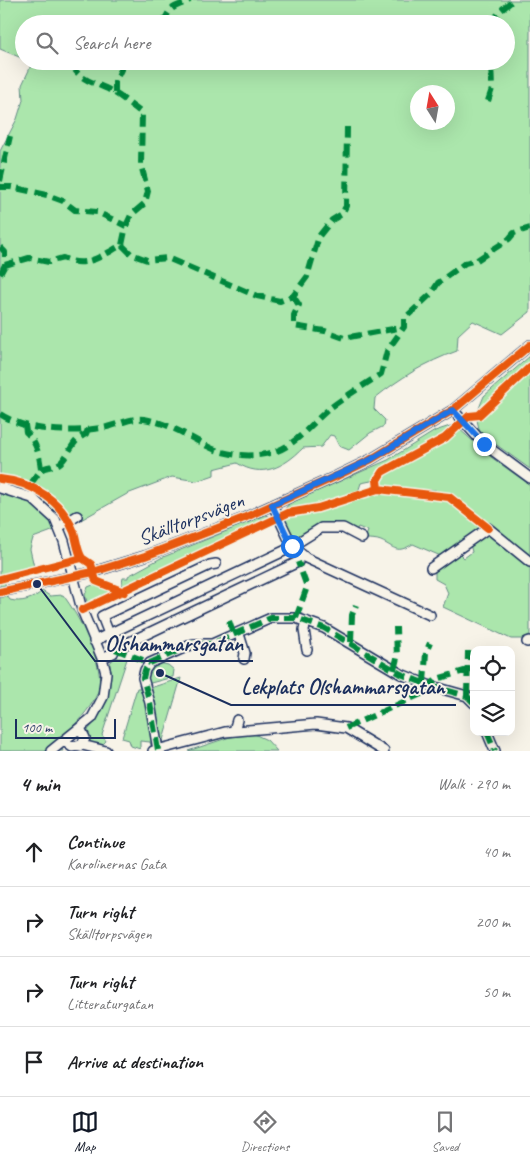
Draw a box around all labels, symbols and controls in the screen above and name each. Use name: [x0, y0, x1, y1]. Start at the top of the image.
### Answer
search box: [15, 15, 515, 70]
icon: search: [33, 29, 61, 57]
text: Search here: [73, 31, 150, 55]
north arrow: [410, 85, 455, 130]
route end: [473, 433, 496, 456]
street label: Skälltorpsvägen: [134, 487, 248, 551]
route start: [281, 535, 304, 558]
callout: Olshammarsgatan: [95, 624, 253, 661]
text: Olshammarsgatan: [105, 630, 244, 658]
map controls: [470, 646, 515, 736]
button: locate: [470, 646, 515, 691]
callout: Lekplats Olshammarsgatan: [231, 668, 456, 705]
text: Lekplats Olshammarsgatan: [241, 673, 447, 701]
button: layers: [470, 691, 515, 736]
scale bar: [15, 716, 116, 739]
text: 100 m: [22, 719, 52, 736]
text: 4 min: [20, 771, 60, 797]
text: Walk · 290 m: [438, 774, 510, 794]
text: Continue: [67, 830, 124, 854]
icon: ahead: [20, 838, 48, 866]
text: 40 m: [483, 842, 510, 862]
text: Karolinernas Gata: [67, 854, 166, 874]
text: Turn right: [67, 900, 134, 924]
icon: right: [20, 908, 48, 936]
text: 200 m: [476, 912, 510, 932]
text: Skälltorpsvägen: [67, 924, 152, 944]
text: Turn right: [67, 970, 134, 994]
icon: right: [20, 978, 48, 1006]
text: 50 m: [483, 982, 510, 1002]
text: Litteraturgatan: [67, 994, 153, 1014]
icon: arrive: [20, 1048, 48, 1076]
text: Arrive at destination: [67, 1050, 203, 1074]
tab: Map: [71, 1108, 99, 1155]
tab: Directions: [241, 1108, 289, 1155]
tab: Saved: [431, 1108, 459, 1155]

